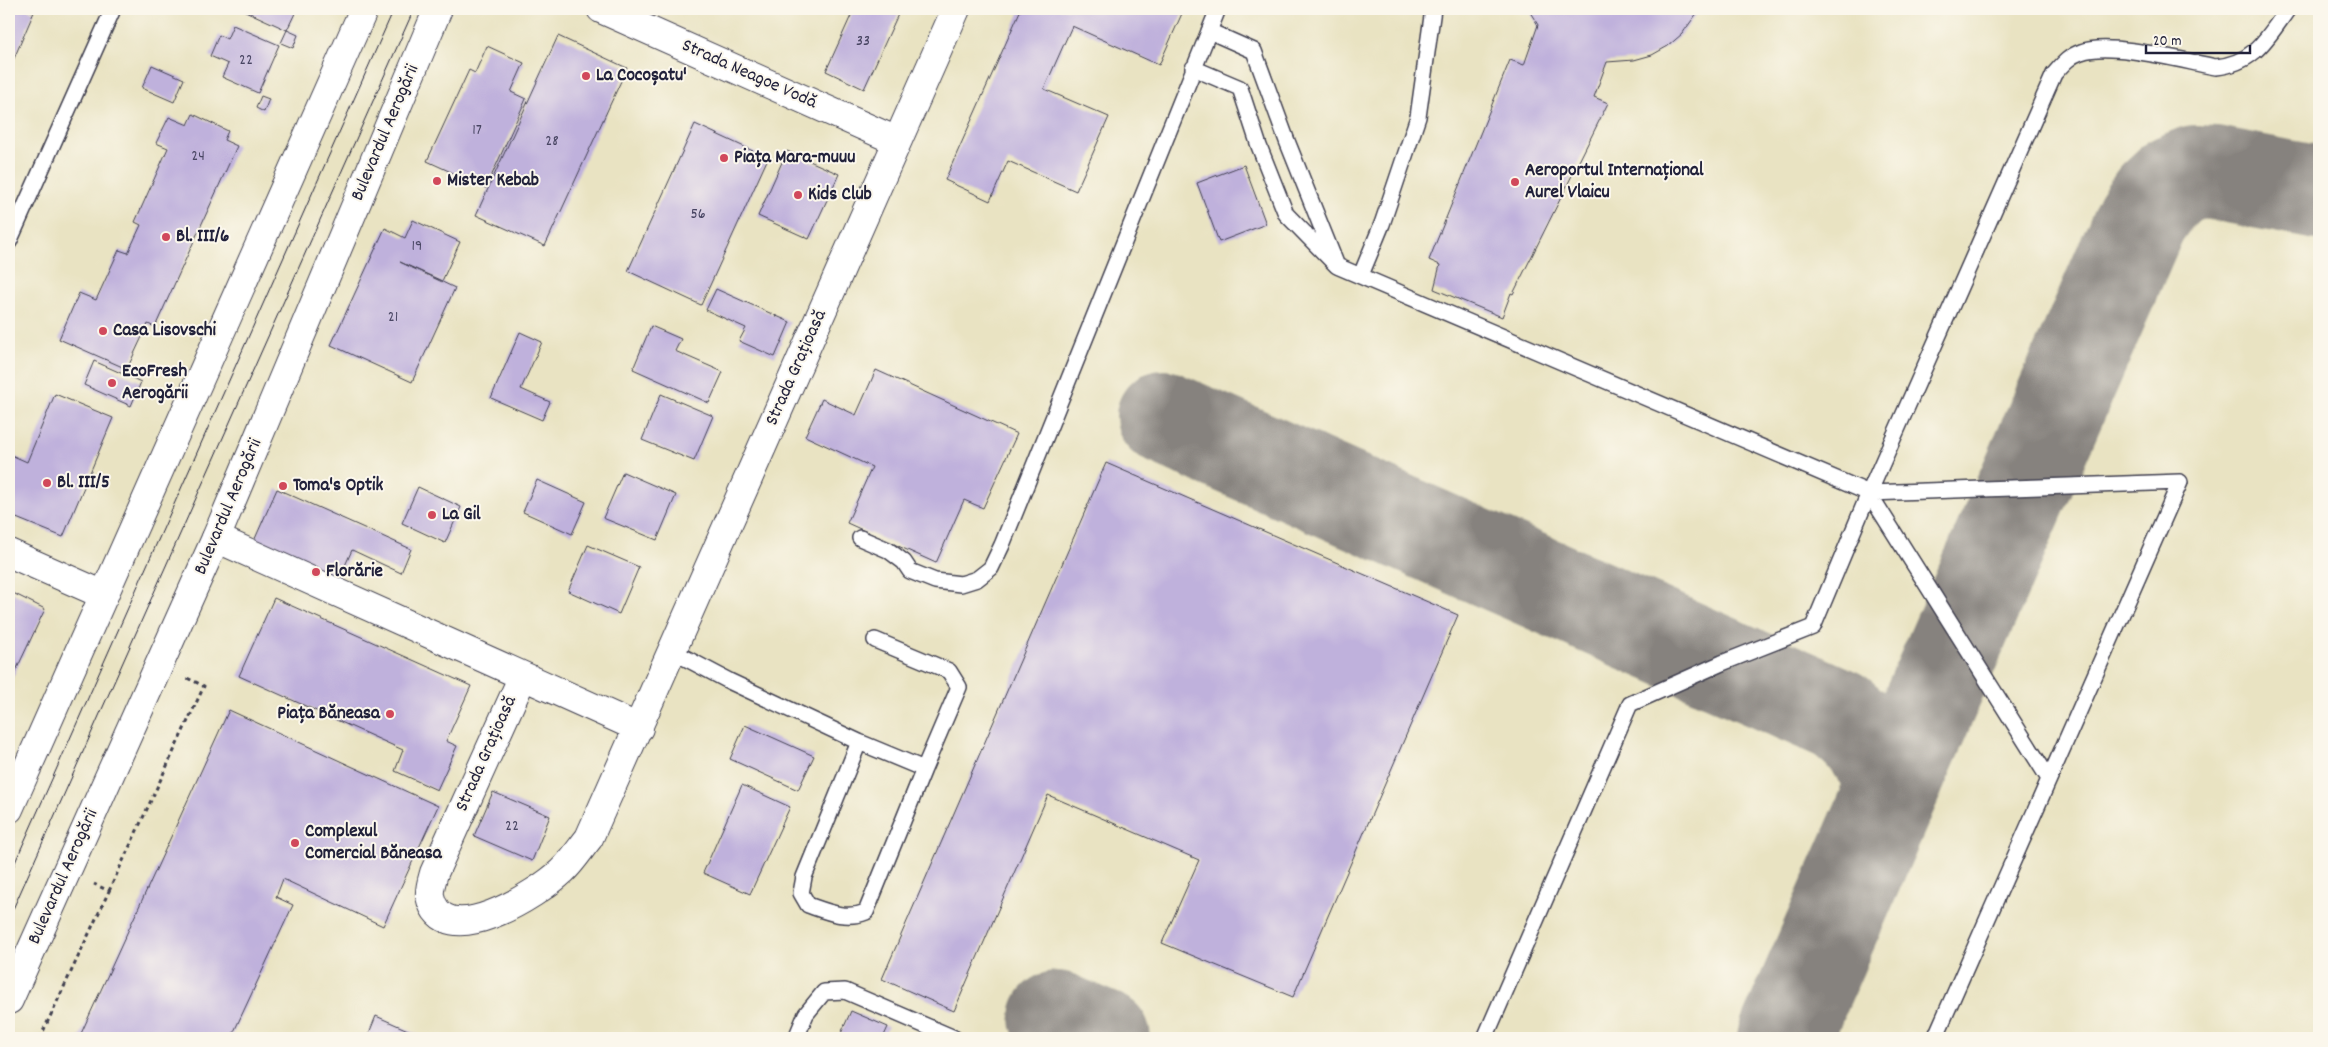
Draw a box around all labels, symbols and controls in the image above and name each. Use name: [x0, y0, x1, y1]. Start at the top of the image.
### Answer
scale bar: [2146, 22, 2249, 54]
house number: 33: [856, 30, 870, 53]
text: 20 m: [2153, 31, 2181, 53]
street label: Strada Neagoe Vodă: [677, 33, 821, 117]
house number: 22: [239, 49, 253, 72]
street label: Bulevardul Aerogării: [345, 60, 427, 205]
place label: La Cocoșatu': [596, 63, 687, 90]
marker: La Cocoșatu': [580, 70, 592, 82]
house number: 17: [472, 119, 482, 142]
house number: 28: [545, 130, 559, 153]
house number: 24: [191, 145, 205, 168]
place label: Piața Mara-muuu: [734, 145, 855, 172]
marker: Piața Mara-muuu: [718, 152, 730, 164]
place label: Aeroportul Internațional Aurel Vlaicu: [1525, 158, 1704, 207]
place label: Mister Kebab: [447, 168, 539, 195]
marker: Mister Kebab: [431, 175, 443, 187]
marker: Aeroportul Internațional Aurel Vlaicu: [1509, 176, 1521, 188]
place label: Kids Club: [808, 182, 872, 209]
marker: Kids Club: [792, 189, 804, 201]
house number: 56: [690, 203, 706, 226]
place label: Bl. III/6: [176, 224, 229, 251]
marker: Bl. III/6: [160, 231, 172, 243]
house number: 19: [412, 235, 422, 258]
street label: Strada Grațioasă: [759, 305, 835, 430]
house number: 21: [388, 306, 398, 329]
place label: Casa Lisovschi: [113, 318, 217, 345]
marker: Casa Lisovschi: [97, 325, 109, 337]
place label: EcoFresh Aerogării: [122, 359, 189, 408]
marker: EcoFresh Aerogării: [106, 377, 118, 389]
street label: Bulevardul Aerogării: [188, 434, 270, 579]
place label: Bl. III/5: [57, 470, 110, 497]
place label: Toma's Optik: [293, 473, 384, 500]
marker: Bl. III/5: [41, 477, 53, 489]
marker: Toma's Optik: [277, 480, 289, 492]
place label: La Gil: [442, 502, 481, 529]
marker: La Gil: [426, 509, 438, 521]
place label: Florărie: [326, 559, 383, 586]
marker: Florărie: [310, 566, 322, 578]
street label: Strada Grațioasă: [449, 691, 525, 816]
place label: Piața Băneasa: [277, 701, 381, 728]
marker: Piața Băneasa: [384, 708, 396, 720]
street label: Bulevardul Aerogării: [22, 804, 106, 949]
house number: 22: [505, 815, 519, 838]
place label: Complexul Comercial Băneasa: [305, 819, 443, 868]
marker: Complexul Comercial Băneasa: [289, 837, 301, 849]

